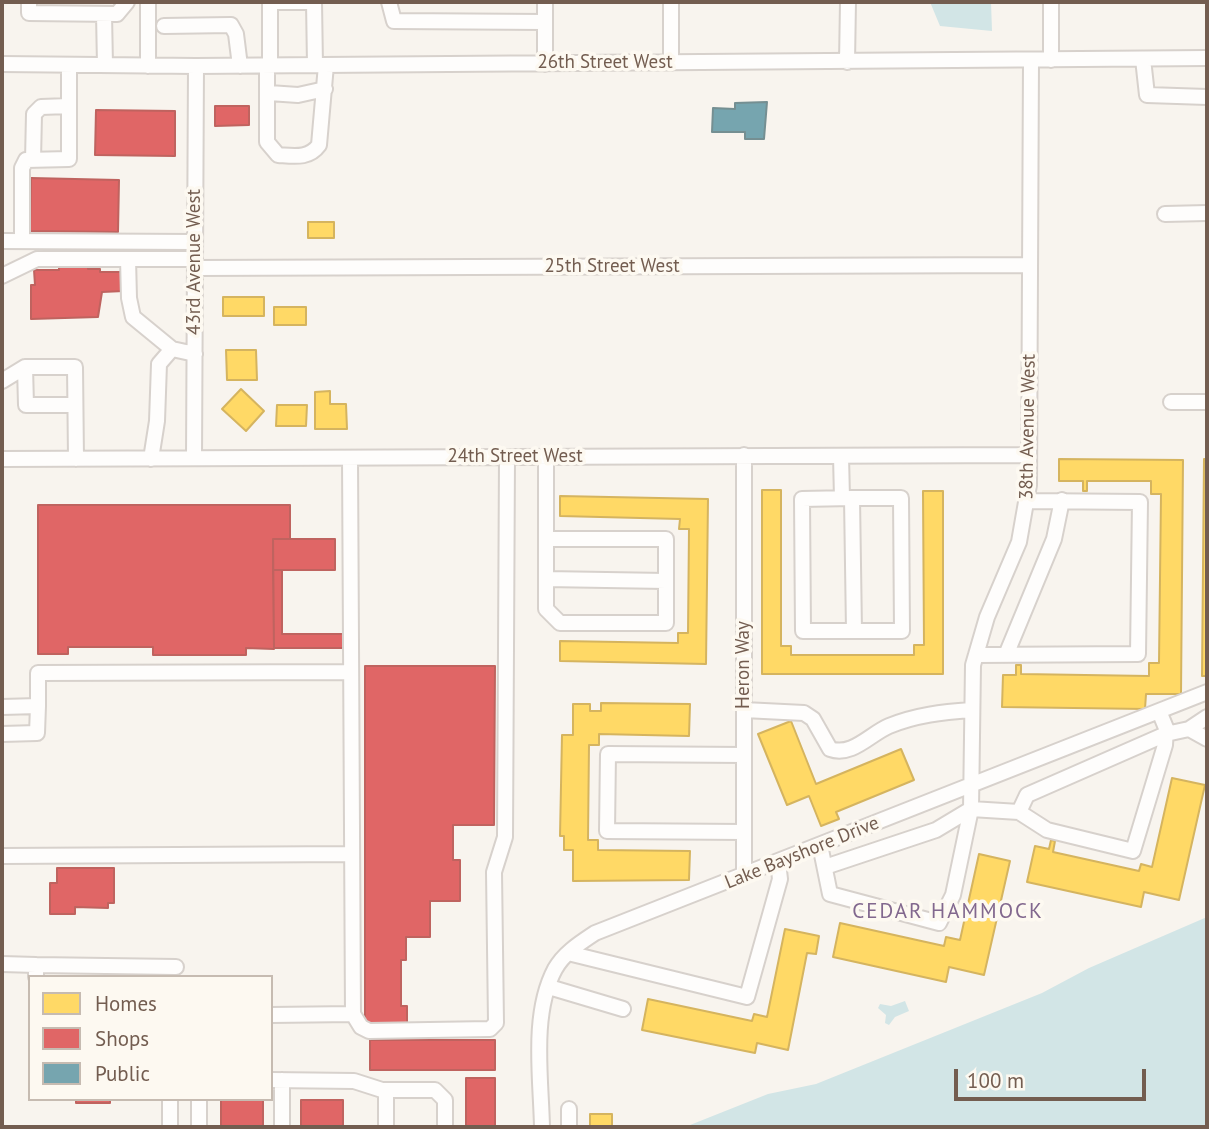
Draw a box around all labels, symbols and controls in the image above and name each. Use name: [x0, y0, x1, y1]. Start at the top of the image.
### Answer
street label: 26th Street West: [537, 52, 673, 74]
street label: 43rd Avenue West: [184, 189, 206, 335]
street label: 25th Street West: [544, 256, 680, 278]
street label: 38th Avenue West: [1015, 354, 1041, 500]
street label: 24th Street West: [447, 446, 583, 468]
street label: Heron Way: [733, 621, 755, 709]
street label: Lake Bayshore Drive: [722, 812, 882, 894]
district label: CEDAR HAMMOCK: [854, 899, 1042, 925]
legend: [28, 975, 273, 1101]
text: Homes: [95, 990, 157, 1017]
text: Shops: [95, 1025, 149, 1052]
scale bar: [957, 1056, 1150, 1100]
text: Public: [95, 1060, 150, 1087]
text: 100 m: [967, 1067, 1024, 1094]

